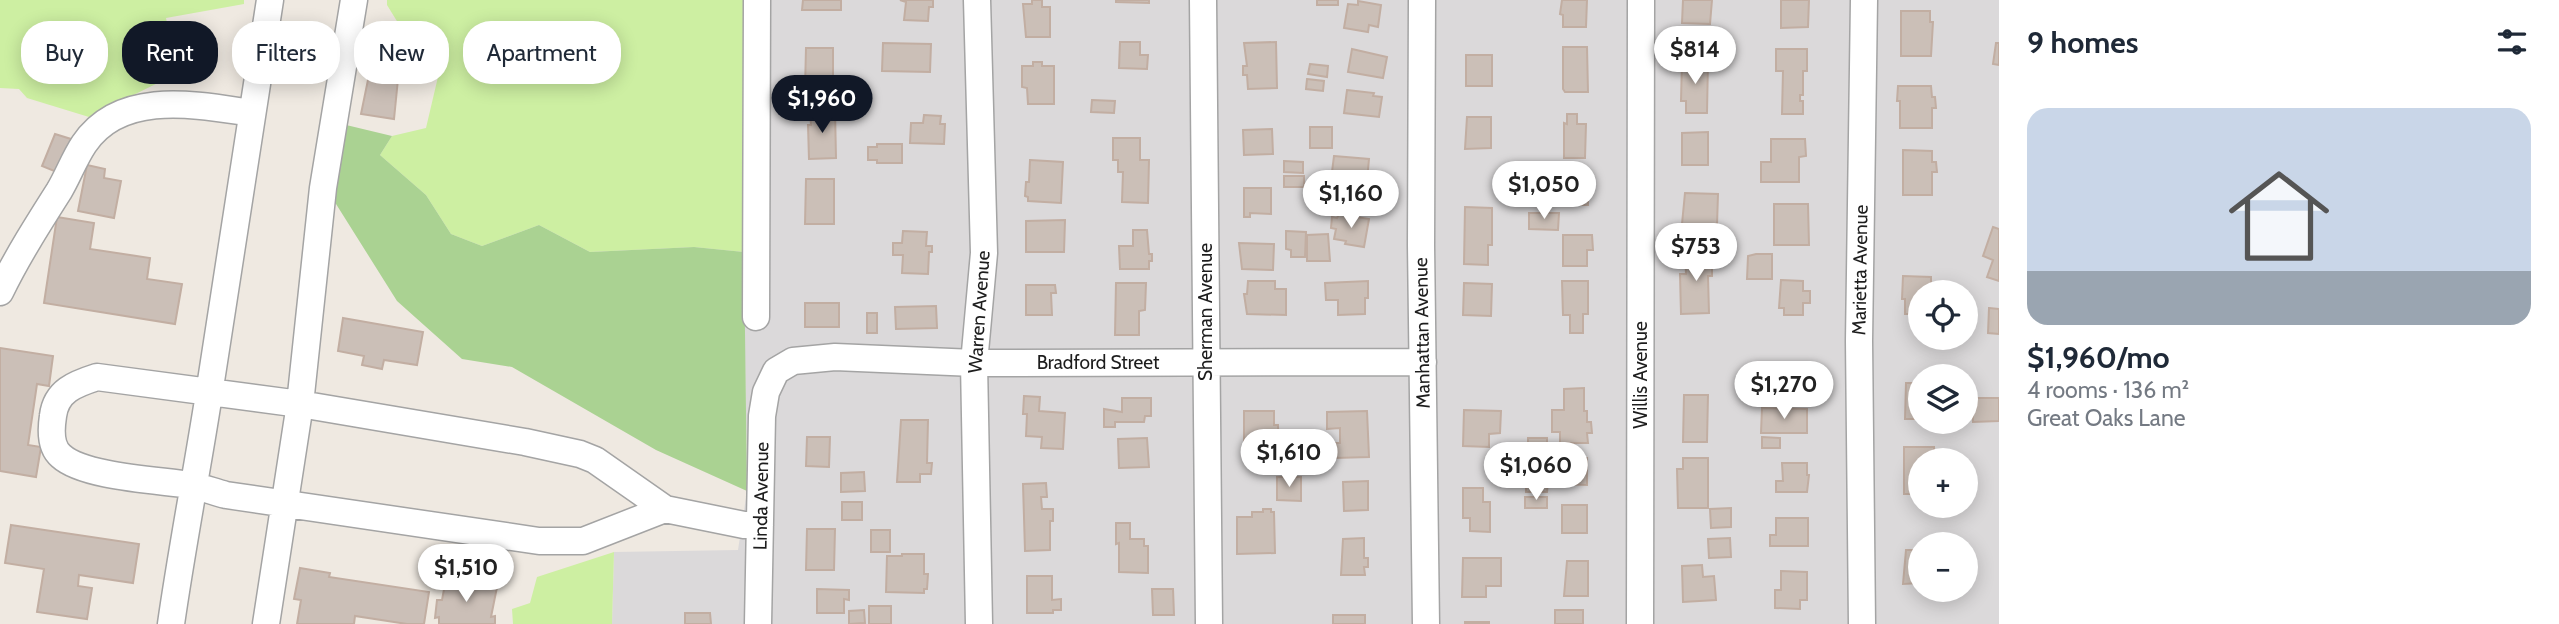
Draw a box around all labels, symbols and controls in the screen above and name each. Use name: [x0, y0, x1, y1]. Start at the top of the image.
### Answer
chip: Buy: [21, 21, 108, 84]
chip: Rent: [122, 21, 218, 84]
chip: Filters: [232, 21, 340, 84]
chip: New: [354, 21, 449, 84]
chip: Apartment: [463, 21, 621, 84]
icon: filters: [2493, 23, 2531, 61]
text: 9 homes: [2027, 24, 2138, 61]
pin: $814: [1654, 27, 1736, 86]
text: $814: [1670, 35, 1720, 63]
pin: $1,960: [765, 76, 879, 135]
text: $1,960: [788, 84, 856, 112]
icon: home: [2216, 153, 2342, 279]
pin: $1,050: [1487, 162, 1601, 221]
pin: $1,160: [1294, 170, 1408, 230]
text: $1,050: [1508, 170, 1580, 198]
text: $1,160: [1319, 179, 1383, 207]
street label: Marietta Avenue: [1847, 204, 1873, 336]
pin: $753: [1655, 224, 1737, 283]
text: $753: [1671, 232, 1721, 260]
street label: Sherman Avenue: [1194, 243, 1217, 381]
street label: Warren Avenue: [963, 250, 995, 374]
street label: Manhattan Avenue: [1409, 257, 1435, 409]
map controls: [1908, 280, 1978, 602]
button: locate: [1908, 280, 1978, 350]
street label: Willis Avenue: [1629, 321, 1652, 429]
text: $1,960/mo: [2027, 339, 2170, 376]
street label: Bradford Street: [1037, 351, 1160, 374]
pin: $1,270: [1727, 362, 1841, 421]
button: layers: [1908, 364, 1978, 434]
text: $1,270: [1750, 370, 1818, 398]
text: 4 rooms · 136 m²: [2027, 376, 2189, 404]
text: Great Oaks Lane: [2027, 404, 2186, 432]
pin: $1,610: [1232, 430, 1346, 489]
text: $1,610: [1257, 438, 1321, 466]
street label: Linda Avenue: [749, 441, 773, 550]
pin: $1,060: [1479, 442, 1593, 502]
button: +: [1908, 448, 1978, 518]
text: $1,060: [1500, 451, 1572, 479]
button: −: [1908, 532, 1978, 602]
pin: $1,510: [409, 544, 523, 604]
text: $1,510: [434, 553, 498, 581]

